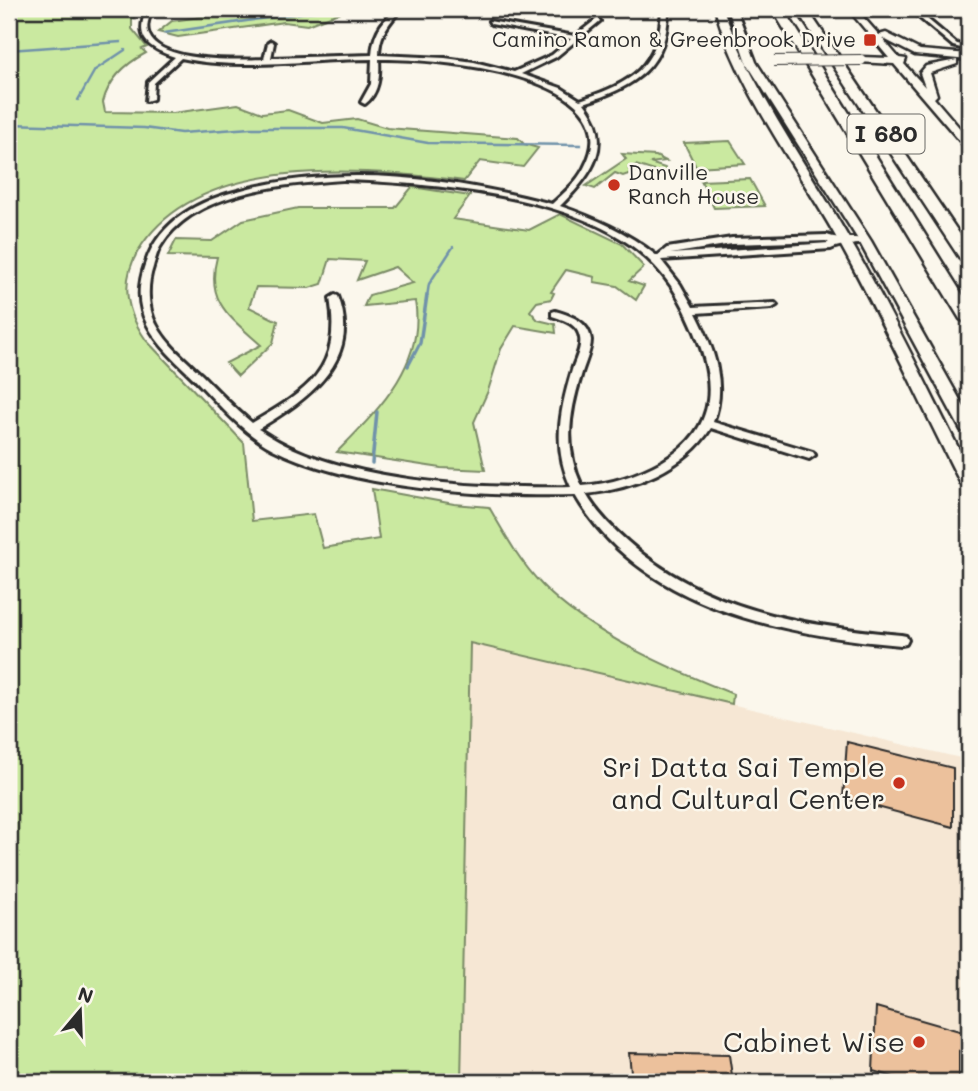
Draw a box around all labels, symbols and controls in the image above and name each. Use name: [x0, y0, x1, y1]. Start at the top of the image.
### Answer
place label: Camino Ramon & Greenbrook Drive: [492, 25, 856, 52]
marker: Camino Ramon & Greenbrook Drive: [862, 32, 878, 48]
road number: I 680: [848, 114, 924, 154]
place label: Danville Ranch House: [628, 158, 759, 209]
marker: Danville Ranch House: [606, 177, 622, 193]
place label: Sri Datta Sai Temple and Cultural Center: [602, 748, 885, 816]
marker: Sri Datta Sai Temple and Cultural Center: [891, 775, 907, 791]
north arrow: [46, 976, 116, 1046]
text: N: [75, 980, 97, 1009]
place label: Cabinet Wise: [723, 1023, 905, 1059]
marker: Cabinet Wise: [911, 1034, 927, 1050]

